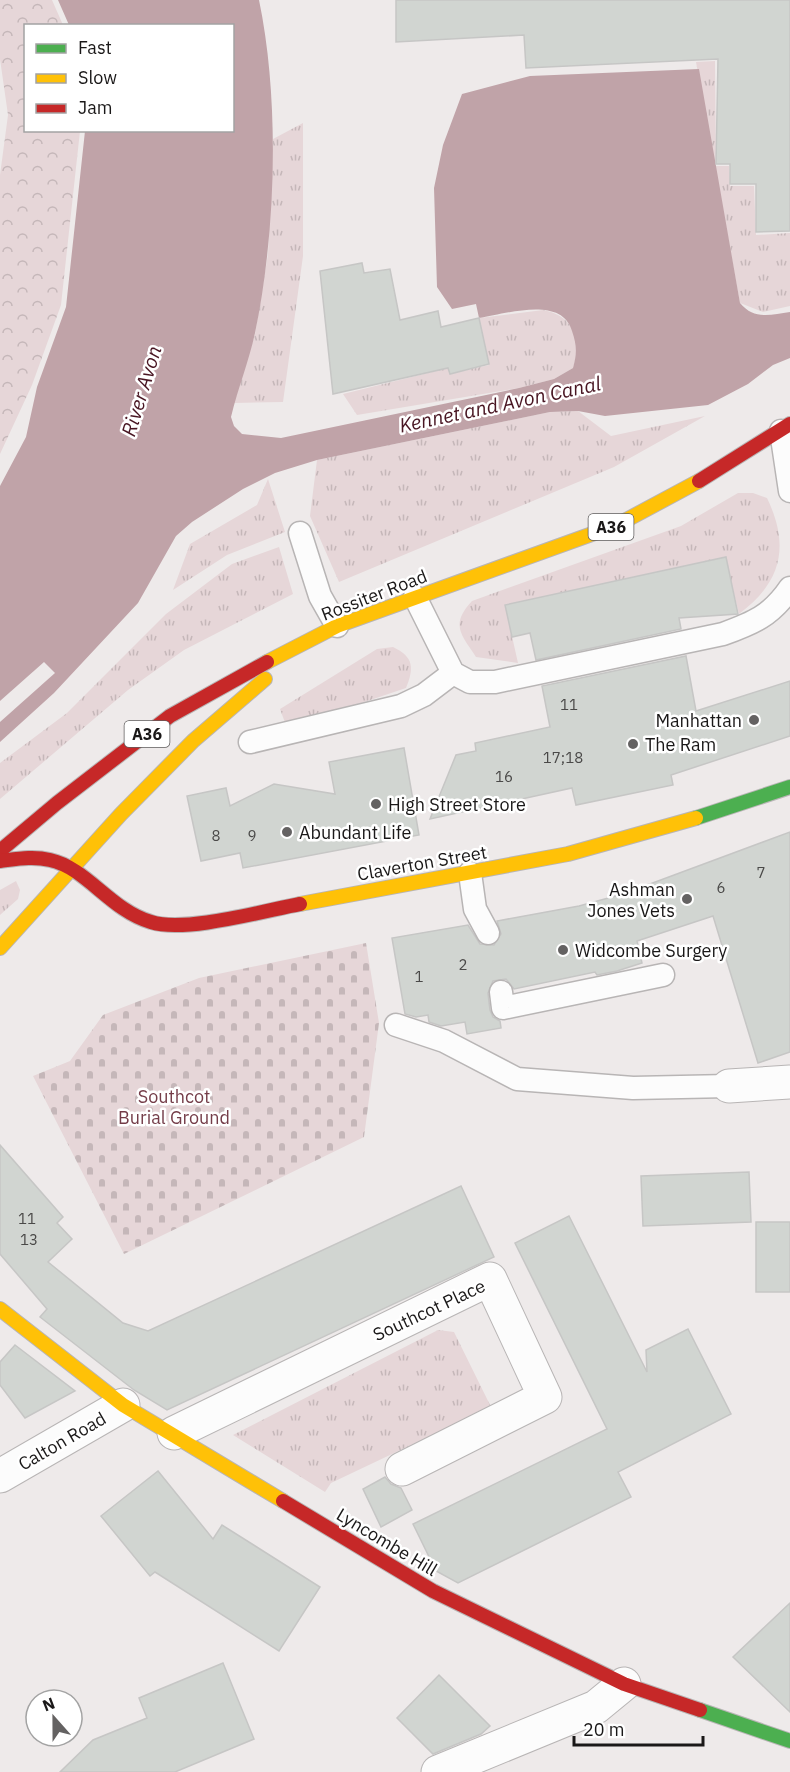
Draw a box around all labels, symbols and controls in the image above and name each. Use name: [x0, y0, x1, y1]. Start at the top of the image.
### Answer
legend: [24, 24, 234, 132]
text: Fast: [78, 36, 112, 59]
text: Slow: [78, 66, 117, 89]
text: Jam: [78, 96, 113, 119]
water label: River Avon: [114, 342, 168, 440]
water label: Kennet and Avon Canal: [397, 369, 604, 439]
road number: A36: [588, 514, 634, 540]
street label: Rossiter Road: [318, 564, 430, 626]
house number: 11: [560, 695, 578, 714]
place label: Manhattan: [655, 709, 742, 732]
marker: Manhattan: [747, 713, 761, 727]
road number: A36: [124, 721, 170, 747]
place label: The Ram: [645, 733, 716, 756]
marker: The Ram: [626, 737, 640, 751]
house number: 17;18: [543, 748, 583, 767]
house number: 16: [495, 767, 513, 786]
place label: High Street Store: [388, 793, 526, 816]
marker: High Street Store: [369, 797, 383, 811]
place label: Abundant Life: [299, 821, 412, 844]
marker: Abundant Life: [280, 825, 294, 839]
house number: 8: [211, 826, 221, 845]
house number: 9: [247, 826, 257, 845]
street label: Claverton Street: [355, 840, 489, 886]
house number: 7: [756, 863, 766, 882]
place label: Ashman Jones Vets: [587, 878, 675, 922]
house number: 6: [716, 878, 726, 897]
marker: Ashman Jones Vets: [680, 892, 694, 906]
place label: Widcombe Surgery: [575, 939, 727, 962]
marker: Widcombe Surgery: [556, 943, 570, 957]
house number: 2: [458, 955, 468, 974]
house number: 1: [414, 967, 424, 986]
park label: Southcot Burial Ground: [118, 1085, 230, 1129]
house number: 11: [18, 1209, 36, 1228]
house number: 13: [20, 1230, 38, 1249]
street label: Southcot Place: [369, 1274, 489, 1346]
street label: Calton Road: [14, 1407, 110, 1475]
street label: Lyncombe Hill: [332, 1503, 442, 1581]
north arrow: [24, 1688, 84, 1748]
text: N: [40, 1693, 58, 1715]
scale bar: [574, 1709, 703, 1747]
text: 20 m: [583, 1718, 625, 1741]

